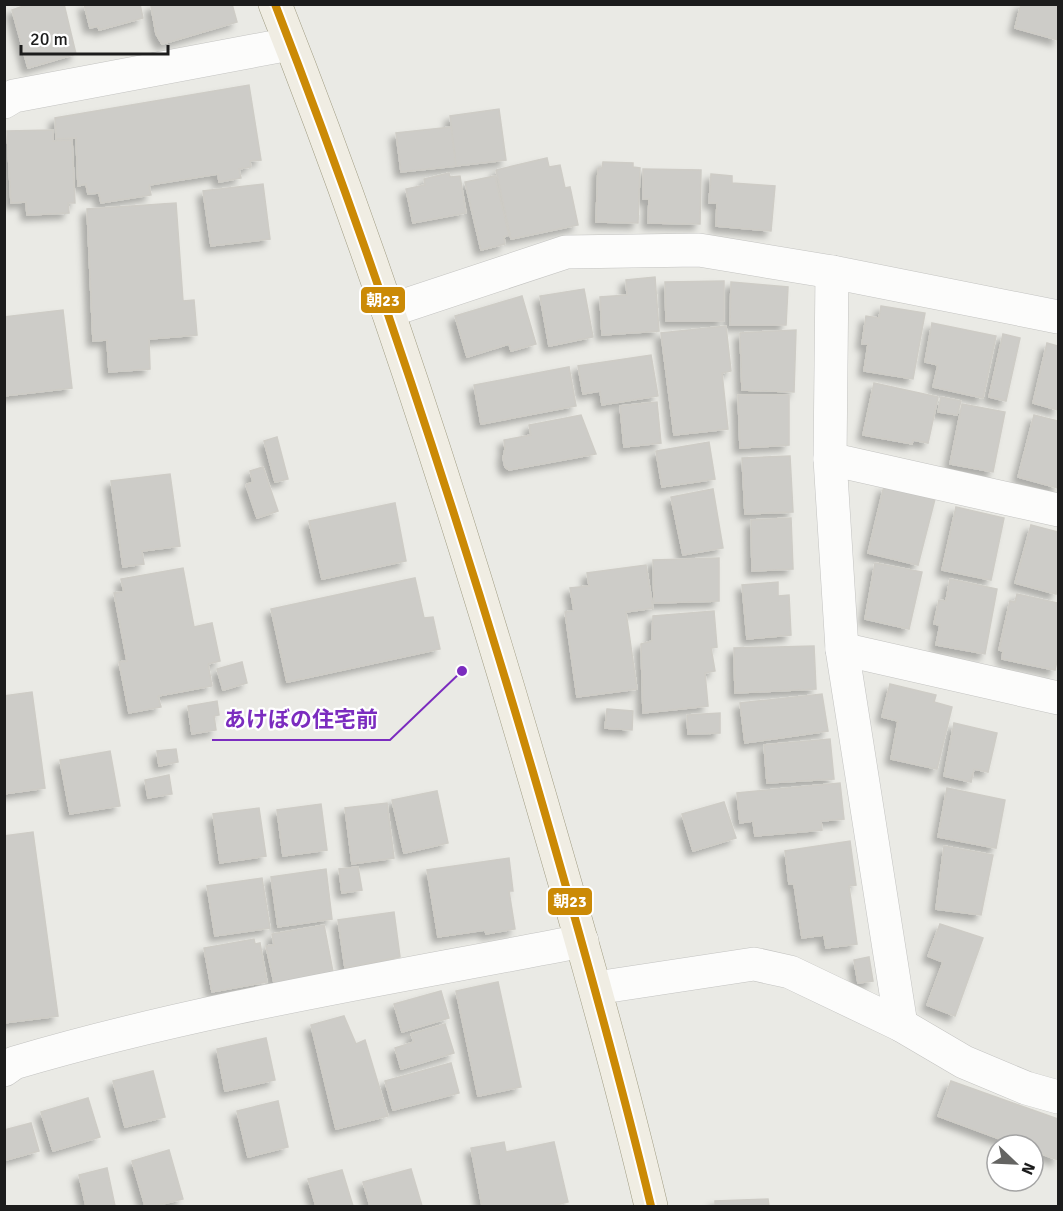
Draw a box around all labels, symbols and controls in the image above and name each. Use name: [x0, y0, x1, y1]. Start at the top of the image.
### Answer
scale bar: [21, 18, 168, 56]
text: 20 m: [30, 28, 68, 50]
line badge: 朝23: [360, 286, 406, 314]
text: 朝23: [366, 291, 400, 311]
callout: あけぼの住宅前: [212, 700, 390, 740]
text: あけぼの住宅前: [224, 706, 378, 733]
line badge: 朝23: [547, 887, 593, 916]
text: 朝23: [553, 892, 587, 912]
north arrow: [985, 1133, 1045, 1193]
text: N: [1017, 1159, 1039, 1178]

